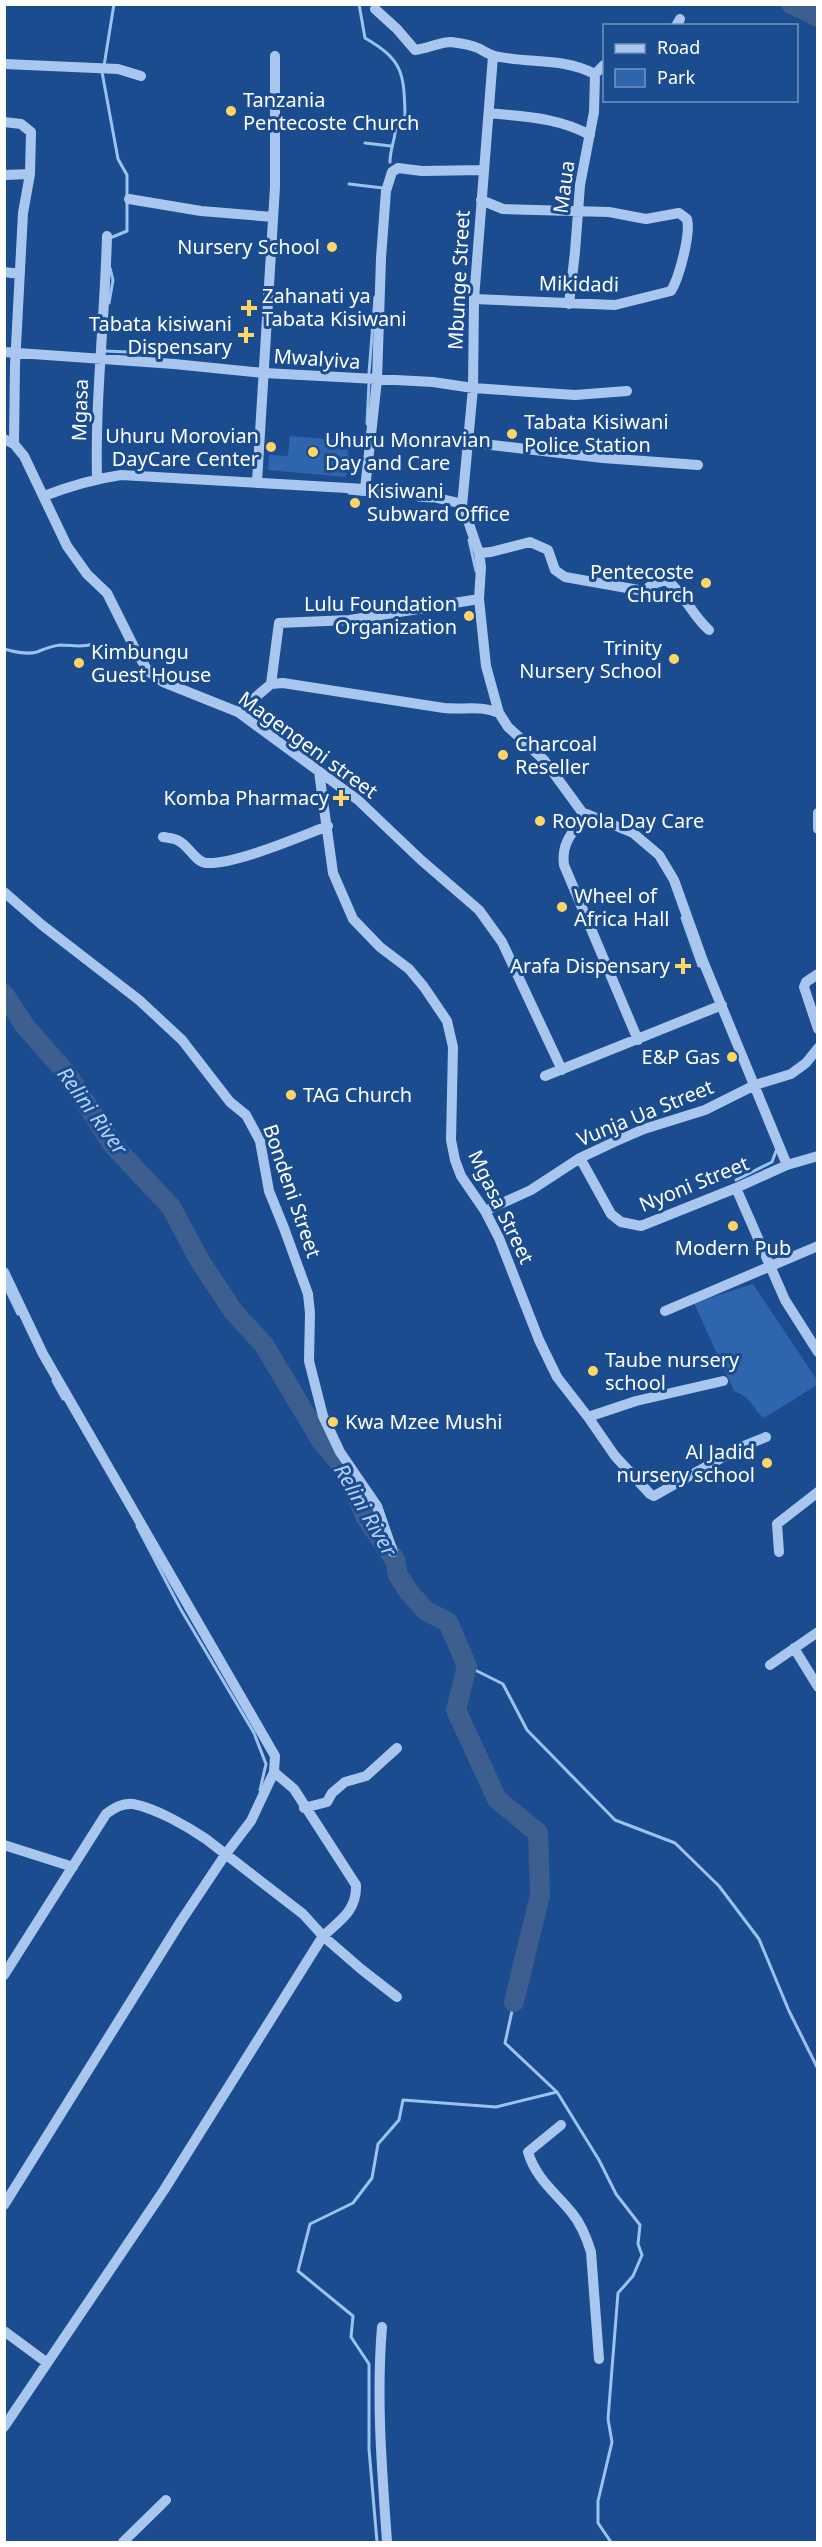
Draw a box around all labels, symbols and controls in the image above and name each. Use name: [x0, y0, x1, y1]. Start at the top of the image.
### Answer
legend: [603, 24, 798, 102]
text: Road: [657, 35, 700, 59]
text: Park: [657, 65, 695, 89]
place label: Tanzania Pentecoste Church: [243, 86, 419, 136]
marker: Tanzania Pentecoste Church: [224, 104, 238, 118]
street label: Maua: [546, 159, 581, 215]
street label: Mbunge Street: [441, 209, 476, 350]
place label: Nursery School: [177, 233, 320, 260]
marker: Nursery School: [325, 240, 339, 254]
street label: Mikidadi: [539, 269, 619, 298]
place label: Zahanati ya Tabata Kisiwani: [262, 282, 407, 332]
marker: Zahanati ya Tabata Kisiwani: [240, 299, 258, 317]
place label: Tabata kisiwani Dispensary: [89, 310, 233, 360]
marker: Tabata kisiwani Dispensary: [237, 326, 255, 344]
street label: Mwalyiva: [273, 342, 361, 375]
street label: Mgasa: [65, 378, 94, 442]
place label: Tabata Kisiwani Police Station: [524, 408, 669, 458]
place label: Uhuru Morovian DayCare Center: [105, 422, 259, 472]
place label: Uhuru Monravian Day and Care: [325, 426, 491, 476]
marker: Tabata Kisiwani Police Station: [505, 427, 519, 441]
marker: Uhuru Morovian DayCare Center: [264, 440, 278, 454]
marker: Uhuru Monravian Day and Care: [306, 445, 320, 459]
place label: Kisiwani Subward Office: [367, 477, 510, 527]
marker: Kisiwani Subward Office: [348, 496, 362, 510]
place label: Pentecoste Church: [590, 558, 694, 608]
marker: Pentecoste Church: [699, 576, 713, 590]
place label: Lulu Foundation Organization: [304, 590, 457, 640]
marker: Lulu Foundation Organization: [462, 609, 476, 623]
place label: Trinity Nursery School: [519, 634, 663, 684]
place label: Kimbungu Guest House: [91, 638, 211, 688]
marker: Trinity Nursery School: [667, 652, 681, 666]
marker: Kimbungu Guest House: [72, 656, 86, 670]
street label: Magengeni street: [233, 685, 383, 804]
place label: Charcoal Reseller: [515, 730, 597, 780]
marker: Charcoal Reseller: [496, 748, 510, 762]
place label: Komba Pharmacy: [163, 784, 330, 811]
marker: Komba Pharmacy: [334, 791, 348, 805]
place label: Royola Day Care: [552, 807, 704, 834]
marker: Royola Day Care: [533, 814, 547, 828]
place label: Wheel of Africa Hall: [574, 882, 669, 932]
marker: Wheel of Africa Hall: [555, 900, 569, 914]
place label: Arafa Dispensary: [510, 952, 671, 979]
marker: Arafa Dispensary: [674, 957, 692, 975]
place label: E&P Gas: [642, 1043, 720, 1070]
marker: E&P Gas: [725, 1050, 739, 1064]
water label: Relini River: [51, 1061, 135, 1161]
street label: Vunja Ua Street: [573, 1073, 717, 1152]
place label: TAG Church: [303, 1081, 412, 1108]
marker: TAG Church: [284, 1088, 298, 1102]
street label: Bondeni Street: [257, 1120, 328, 1261]
street label: Mgasa Street: [462, 1145, 541, 1268]
street label: Nyoni Street: [635, 1149, 753, 1218]
marker: Modern Pub: [726, 1219, 740, 1233]
place label: Modern Pub: [675, 1234, 791, 1261]
place label: Taube nursery school: [605, 1346, 740, 1396]
marker: Taube nursery school: [586, 1364, 600, 1378]
place label: Kwa Mzee Mushi: [345, 1408, 502, 1435]
marker: Kwa Mzee Mushi: [326, 1415, 340, 1429]
place label: Al Jadid nursery school: [617, 1438, 755, 1488]
marker: Al Jadid nursery school: [760, 1456, 774, 1470]
water label: Relini River: [328, 1458, 404, 1562]

